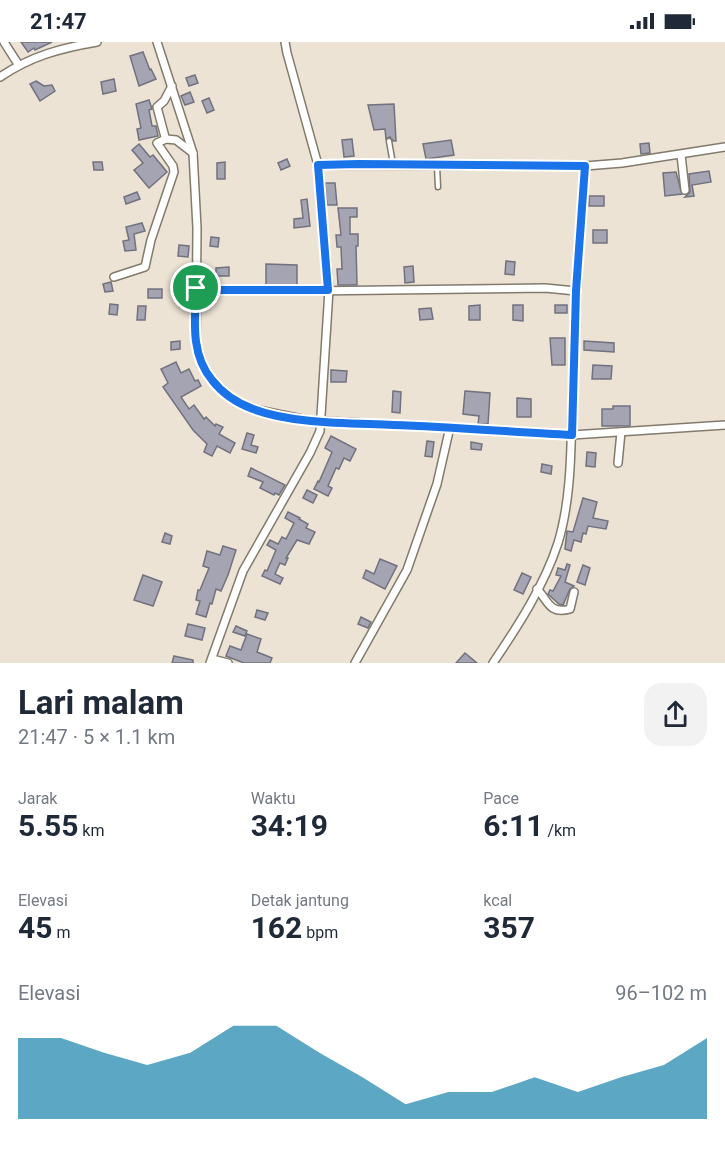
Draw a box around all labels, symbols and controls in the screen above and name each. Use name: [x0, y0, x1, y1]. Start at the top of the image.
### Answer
text: 21:47: [30, 9, 87, 34]
pin: [170, 262, 221, 313]
icon: arrive: [179, 271, 212, 304]
text: Lari malam: [18, 683, 184, 722]
button: share: [644, 683, 707, 746]
text: 21:47 · 5 × 1.1 km: [18, 725, 175, 749]
text: Jarak: [18, 789, 57, 808]
text: Waktu: [251, 789, 295, 808]
text: Pace: [483, 789, 519, 808]
text: 5.55: [18, 808, 78, 843]
text: 34:19: [251, 808, 328, 843]
text: 6:11: [483, 808, 543, 843]
text: km: [78, 821, 104, 840]
text: /km: [543, 821, 576, 840]
text: Elevasi: [18, 891, 68, 910]
text: Detak jantung: [251, 891, 349, 910]
text: kcal: [483, 891, 512, 910]
text: 45: [18, 910, 52, 945]
text: 162: [251, 910, 302, 945]
text: 357: [483, 910, 535, 945]
text: m: [52, 923, 70, 942]
text: bpm: [302, 923, 338, 942]
text: Elevasi: [18, 981, 80, 1005]
text: 96–102 m: [615, 981, 707, 1005]

